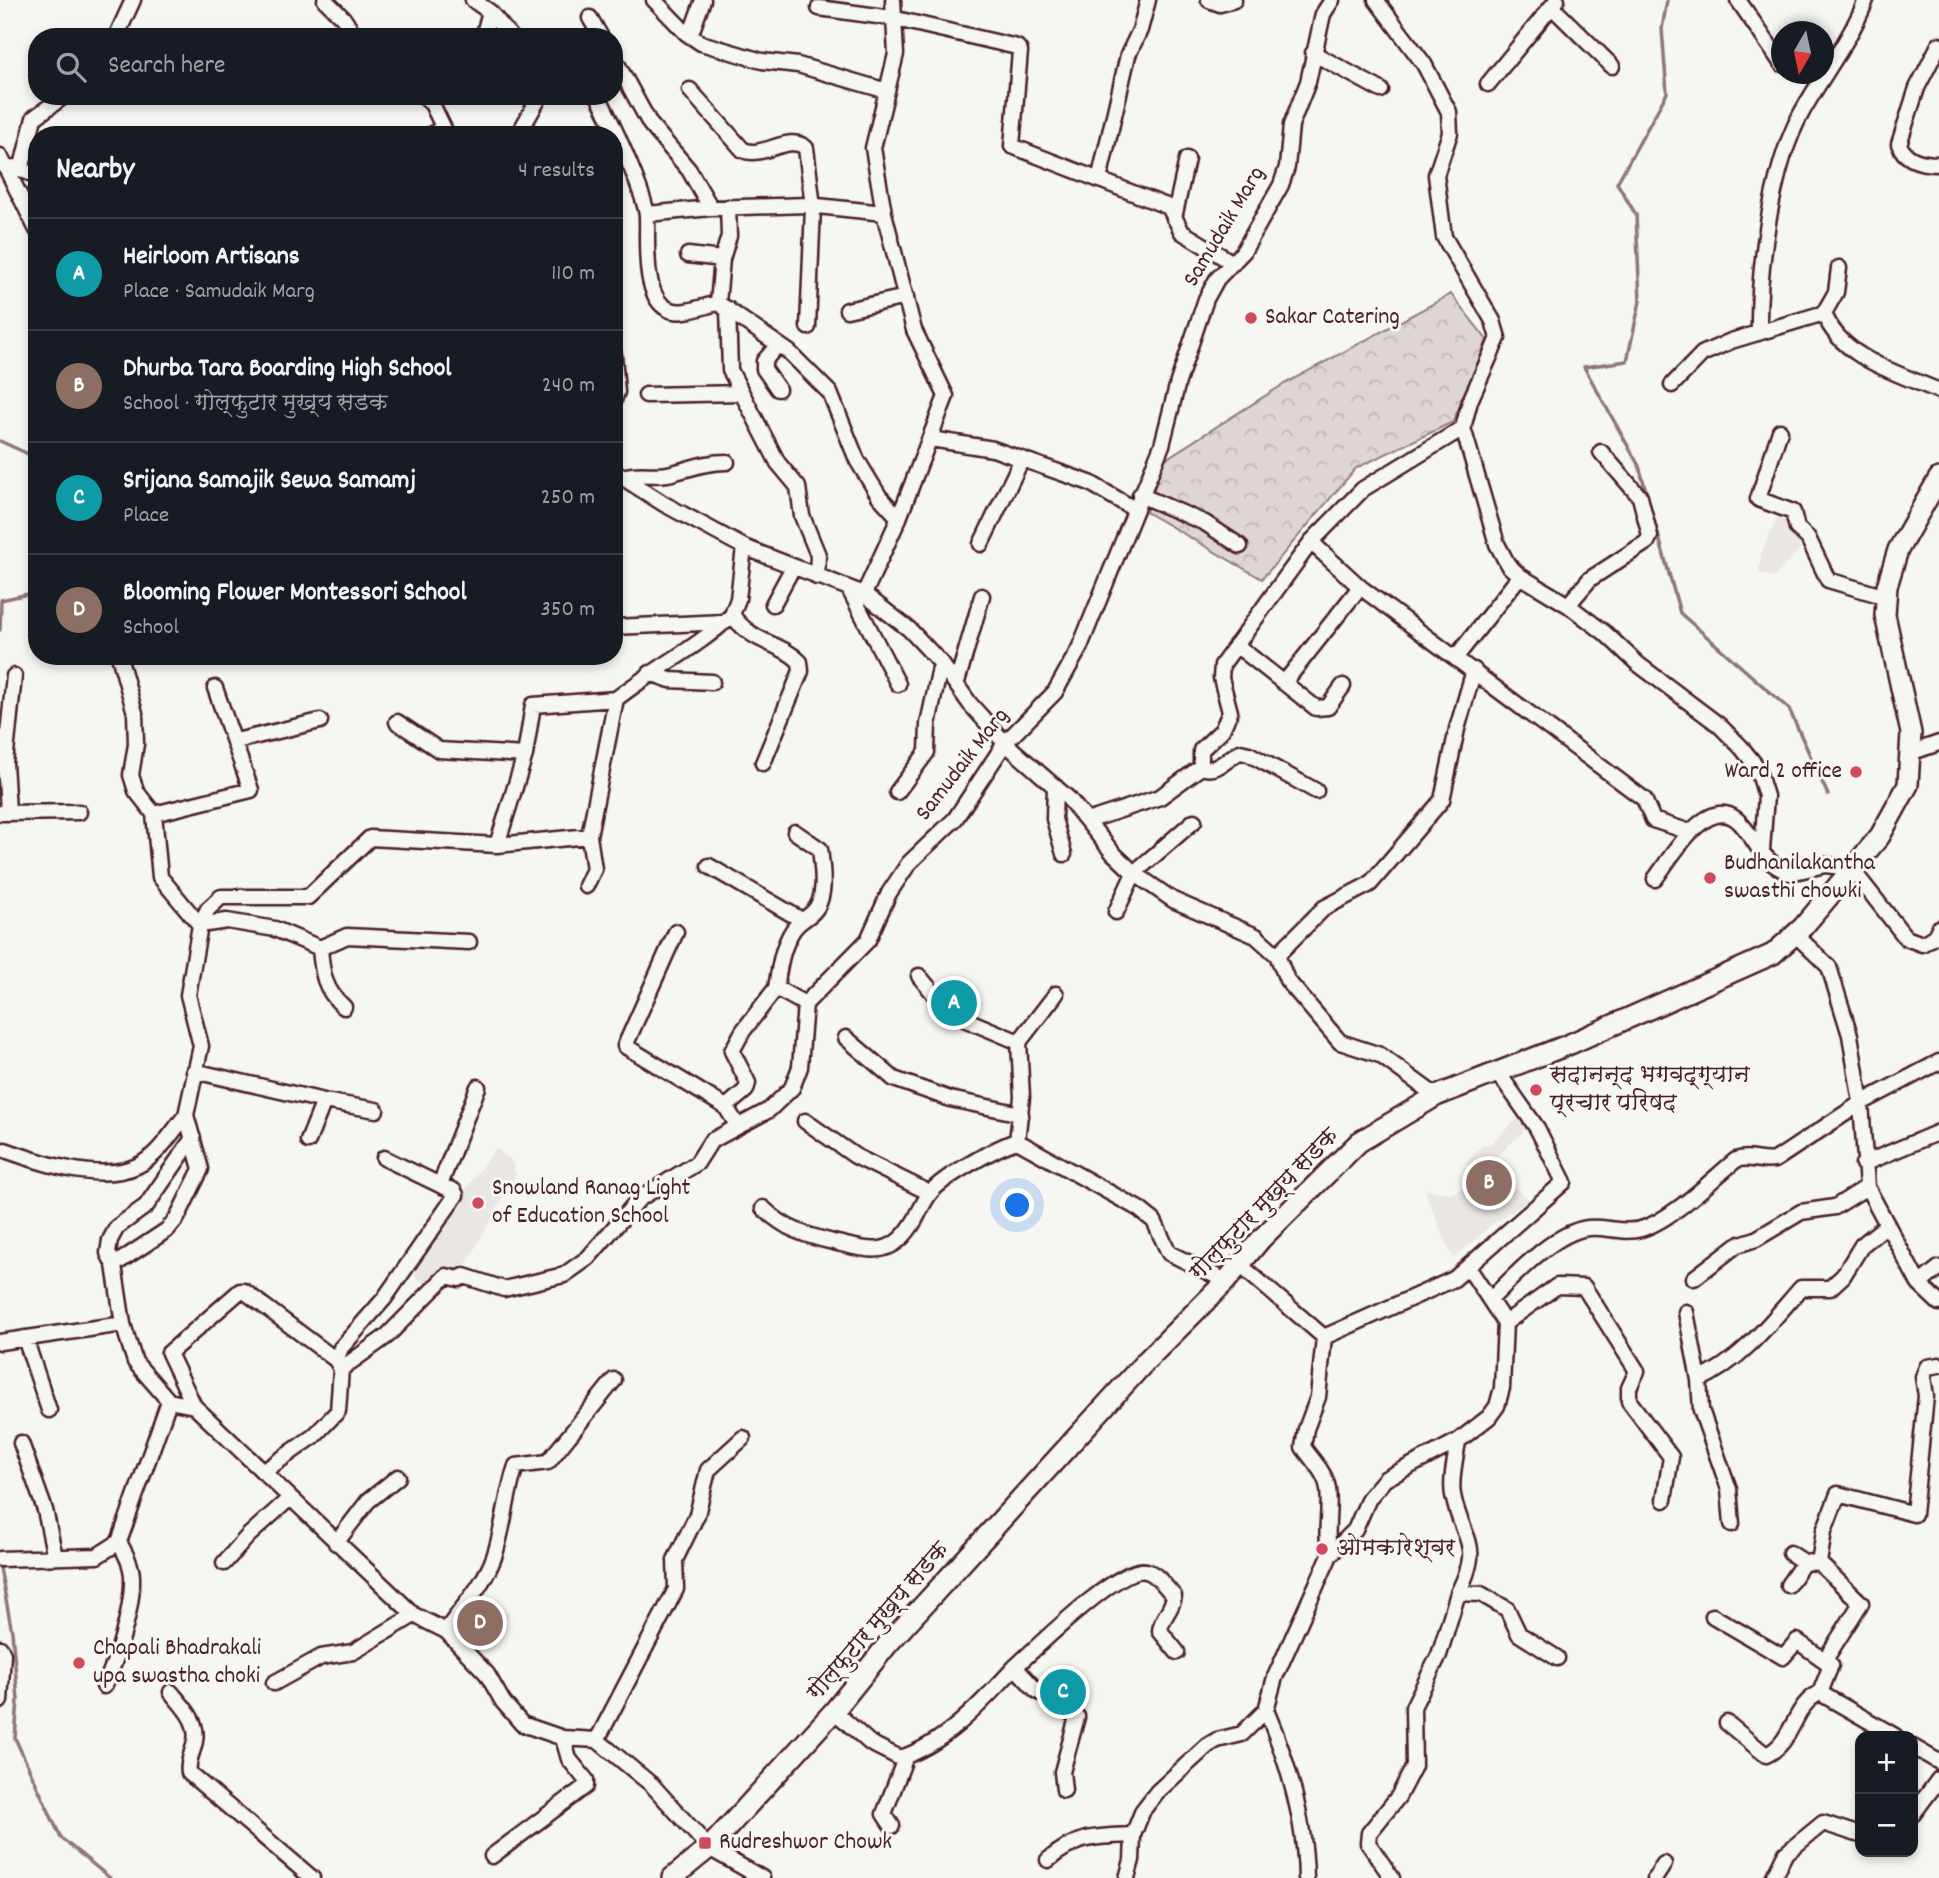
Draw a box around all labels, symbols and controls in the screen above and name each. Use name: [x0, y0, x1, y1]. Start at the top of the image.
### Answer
north arrow: [1771, 21, 1834, 84]
search box: [28, 28, 623, 105]
icon: search: [52, 48, 90, 86]
text: Search here: [108, 48, 226, 85]
text: Nearby: [56, 150, 134, 193]
text: 4 results: [518, 155, 595, 188]
street label: Samudaik Marg: [1175, 160, 1275, 294]
text: Heirloom Artisans: [123, 239, 300, 276]
text: A: [73, 258, 85, 291]
text: 110 m: [551, 258, 595, 291]
text: Place · Samudaik Marg: [123, 276, 315, 309]
place label: Sakar Catering: [1265, 301, 1400, 335]
marker: Sakar Catering: [1243, 310, 1259, 326]
text: Dhurba Tara Boarding High School: [123, 351, 451, 388]
text: B: [74, 370, 84, 403]
text: 240 m: [542, 370, 595, 403]
text: School · गोल्फुटार मुख्य सडक: [123, 388, 388, 421]
text: Srijana Samajik Sewa Samamj: [123, 463, 416, 500]
text: C: [73, 482, 85, 515]
text: 250 m: [541, 482, 595, 515]
text: Place: [123, 500, 169, 533]
text: Blooming Flower Montessori School: [123, 575, 467, 612]
text: D: [73, 594, 85, 627]
text: 350 m: [541, 594, 595, 627]
text: School: [123, 612, 179, 645]
street label: Samudaik Marg: [908, 701, 1018, 829]
place label: Ward 2 office: [1724, 755, 1842, 789]
marker: Ward 2 office: [1848, 764, 1864, 780]
place label: Budhanilakantha swasthi chowki: [1724, 847, 1876, 909]
marker: Budhanilakantha swasthi chowki: [1702, 870, 1718, 886]
pin: A: [931, 977, 977, 1029]
place label: सदानन्द भगवद्ग्यान प्रचार परिषद: [1549, 1059, 1751, 1121]
marker: सदानन्द भगवद्ग्यान प्रचार परिषद: [1528, 1082, 1544, 1098]
street label: गोल्फुटार मुख्य सडक: [1182, 1120, 1348, 1290]
pin: B: [1466, 1157, 1512, 1209]
place label: Snowland Ranag Light of Education School: [492, 1172, 691, 1234]
your location: [1000, 1188, 1034, 1222]
marker: Snowland Ranag Light of Education School: [470, 1195, 486, 1211]
place label: ओमकारेश्वर: [1336, 1532, 1456, 1566]
street label: गोल्फुटार मुख्य सडक: [799, 1534, 959, 1710]
marker: ओमकारेश्वर: [1314, 1541, 1330, 1557]
pin: D: [457, 1597, 503, 1649]
place label: Chapali Bhadrakali upa swastha choki: [93, 1632, 261, 1694]
marker: Chapali Bhadrakali upa swastha choki: [71, 1655, 87, 1671]
pin: C: [1040, 1666, 1086, 1718]
map controls: [1855, 1731, 1918, 1857]
button: +: [1855, 1731, 1918, 1794]
button: −: [1855, 1794, 1918, 1857]
place label: Rudreshwor Chowk: [719, 1826, 892, 1860]
marker: Rudreshwor Chowk: [697, 1835, 713, 1851]

